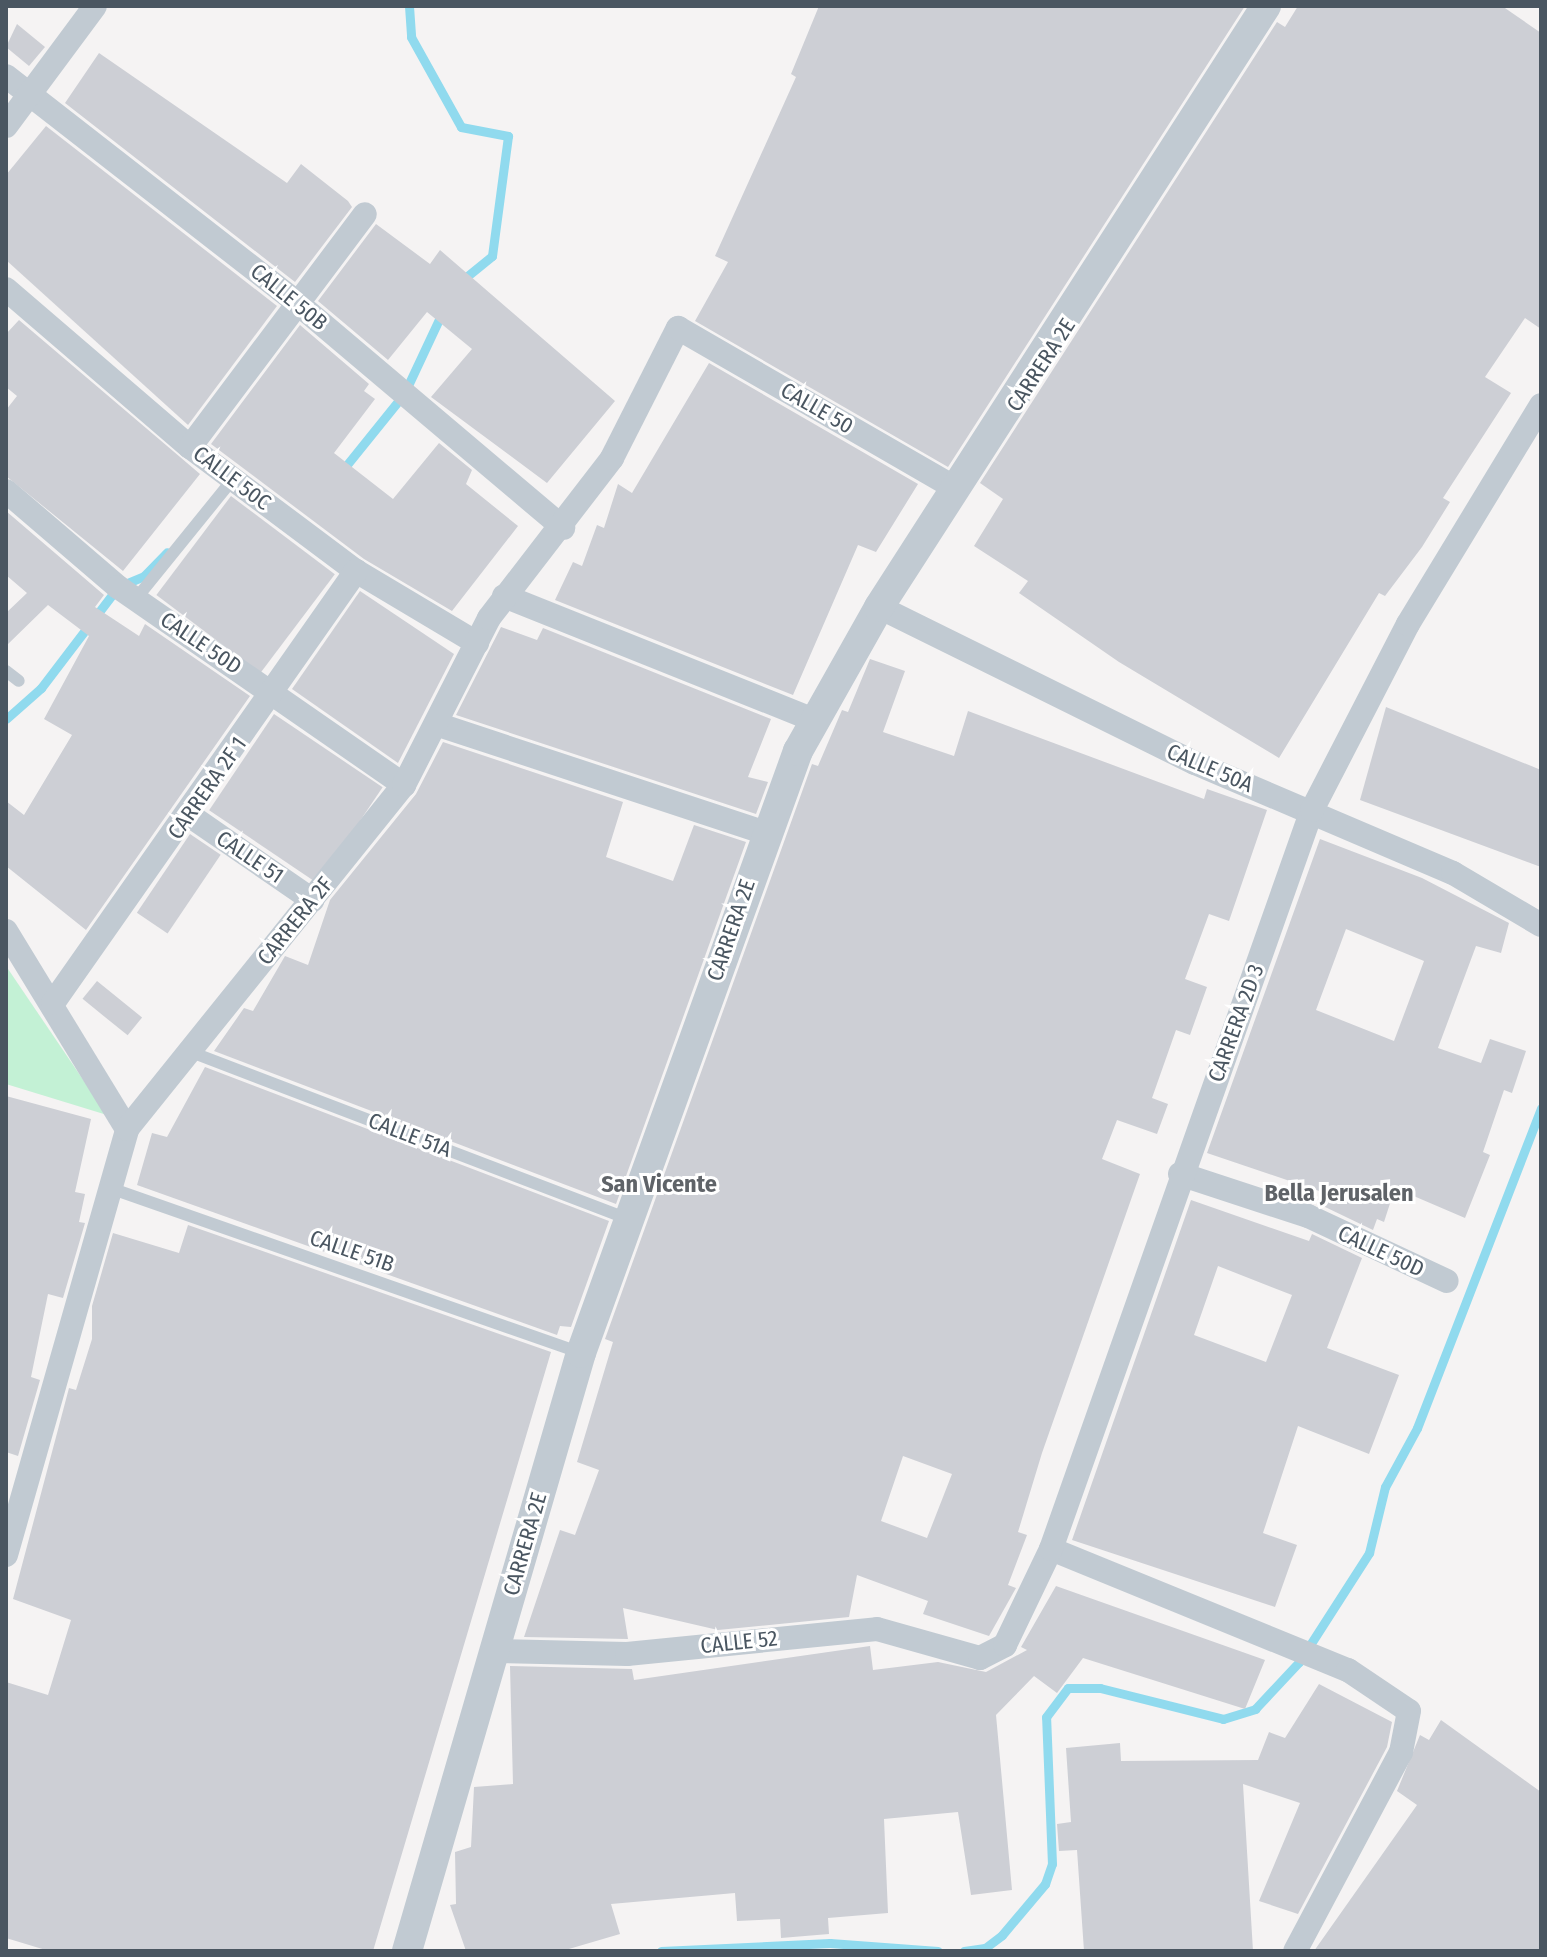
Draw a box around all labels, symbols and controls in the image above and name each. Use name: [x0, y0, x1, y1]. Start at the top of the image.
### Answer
street label: CALLE 50B: [245, 258, 333, 336]
street label: CARRERA 2E: [1001, 313, 1081, 417]
street label: CALLE 50: [776, 377, 858, 439]
street label: CALLE 50C: [188, 440, 276, 516]
street label: CALLE 50D: [155, 606, 247, 680]
street label: CARRERA 2F 1: [162, 732, 252, 844]
street label: CALLE 50A: [1163, 738, 1257, 798]
street label: CALLE 51: [211, 825, 289, 889]
street label: CARRERA 2F: [252, 872, 338, 970]
street label: CARRERA 2E: [701, 876, 761, 984]
street label: CARRERA 2D 3: [1203, 961, 1269, 1085]
street label: CALLE 51A: [365, 1107, 455, 1163]
district label: San Vicente: [601, 1171, 717, 1199]
district label: Bella Jerusalen: [1264, 1180, 1414, 1208]
street label: CALLE 50D: [1334, 1220, 1428, 1282]
street label: CALLE 51B: [306, 1224, 398, 1278]
street label: CARRERA 2E: [498, 1490, 552, 1598]
street label: CALLE 52: [699, 1625, 779, 1659]

